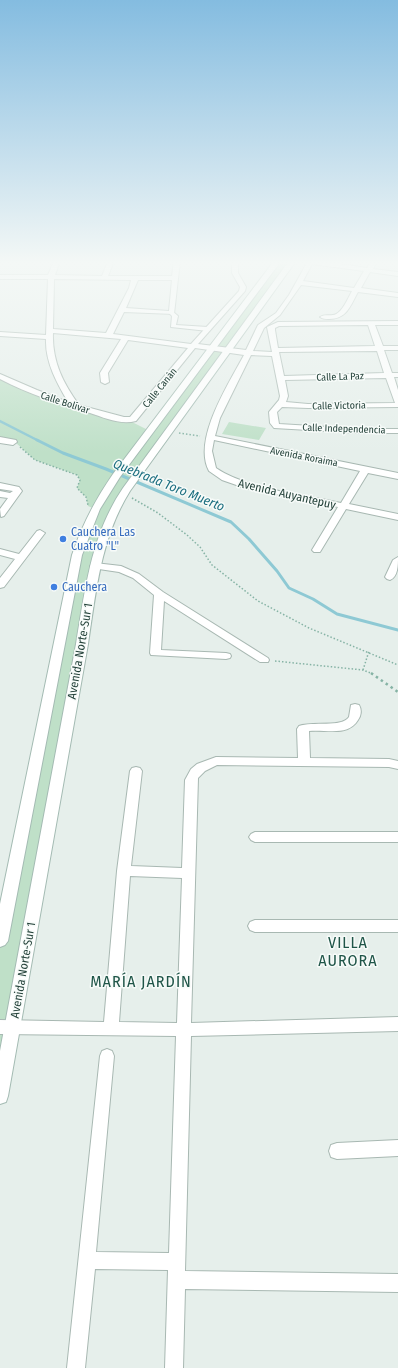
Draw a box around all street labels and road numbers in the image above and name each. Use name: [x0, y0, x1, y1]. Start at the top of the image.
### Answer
street label: Calle Canán: [140, 366, 180, 410]
street label: Calle La Paz: [316, 370, 364, 384]
street label: Calle Bolívar: [39, 388, 92, 417]
street label: Calle Victoria: [312, 400, 366, 412]
street label: Calle Independencia: [302, 422, 386, 436]
street label: Avenida Roraima: [269, 445, 339, 469]
street label: Avenida Auyantepuy: [237, 476, 338, 512]
street label: Avenida Norte-Sur 1: [65, 602, 95, 700]
street label: Avenida Norte-Sur 1: [8, 921, 38, 1019]

